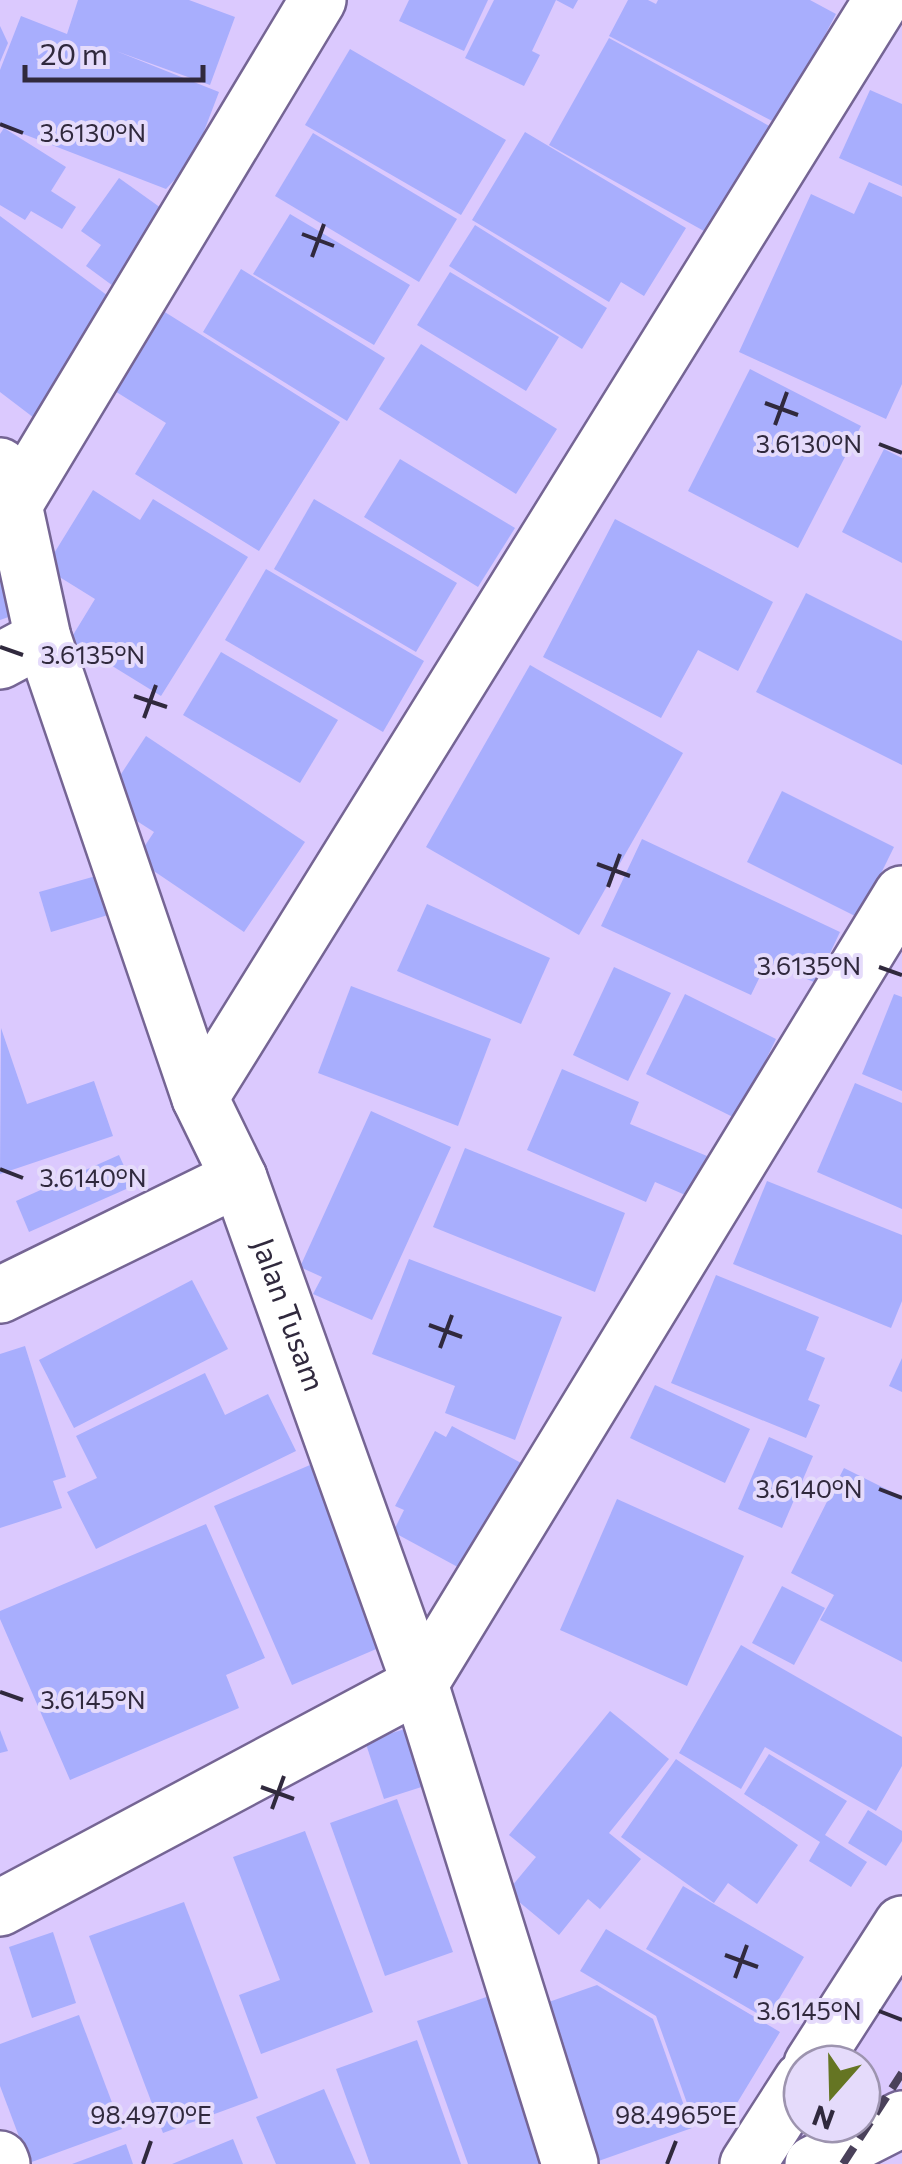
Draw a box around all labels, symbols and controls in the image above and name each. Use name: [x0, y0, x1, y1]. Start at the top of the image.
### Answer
scale bar: [25, 20, 202, 82]
text: 20 m: [40, 34, 108, 71]
text: 3.6130°N: [40, 117, 146, 147]
text: 3.6130°N: [756, 428, 862, 458]
text: 3.6135°N: [41, 639, 145, 669]
text: 3.6135°N: [757, 950, 861, 980]
text: 3.6140°N: [39, 1162, 147, 1192]
street label: Jalan Tusam: [246, 1233, 335, 1395]
text: 3.6140°N: [755, 1473, 863, 1503]
text: 3.6145°N: [40, 1684, 146, 1714]
text: 3.6145°N: [756, 1995, 862, 2025]
north arrow: [782, 2044, 882, 2144]
text: 98.4970°E: [90, 2099, 212, 2129]
text: 98.4965°E: [615, 2099, 737, 2129]
text: N: [807, 2099, 839, 2138]

